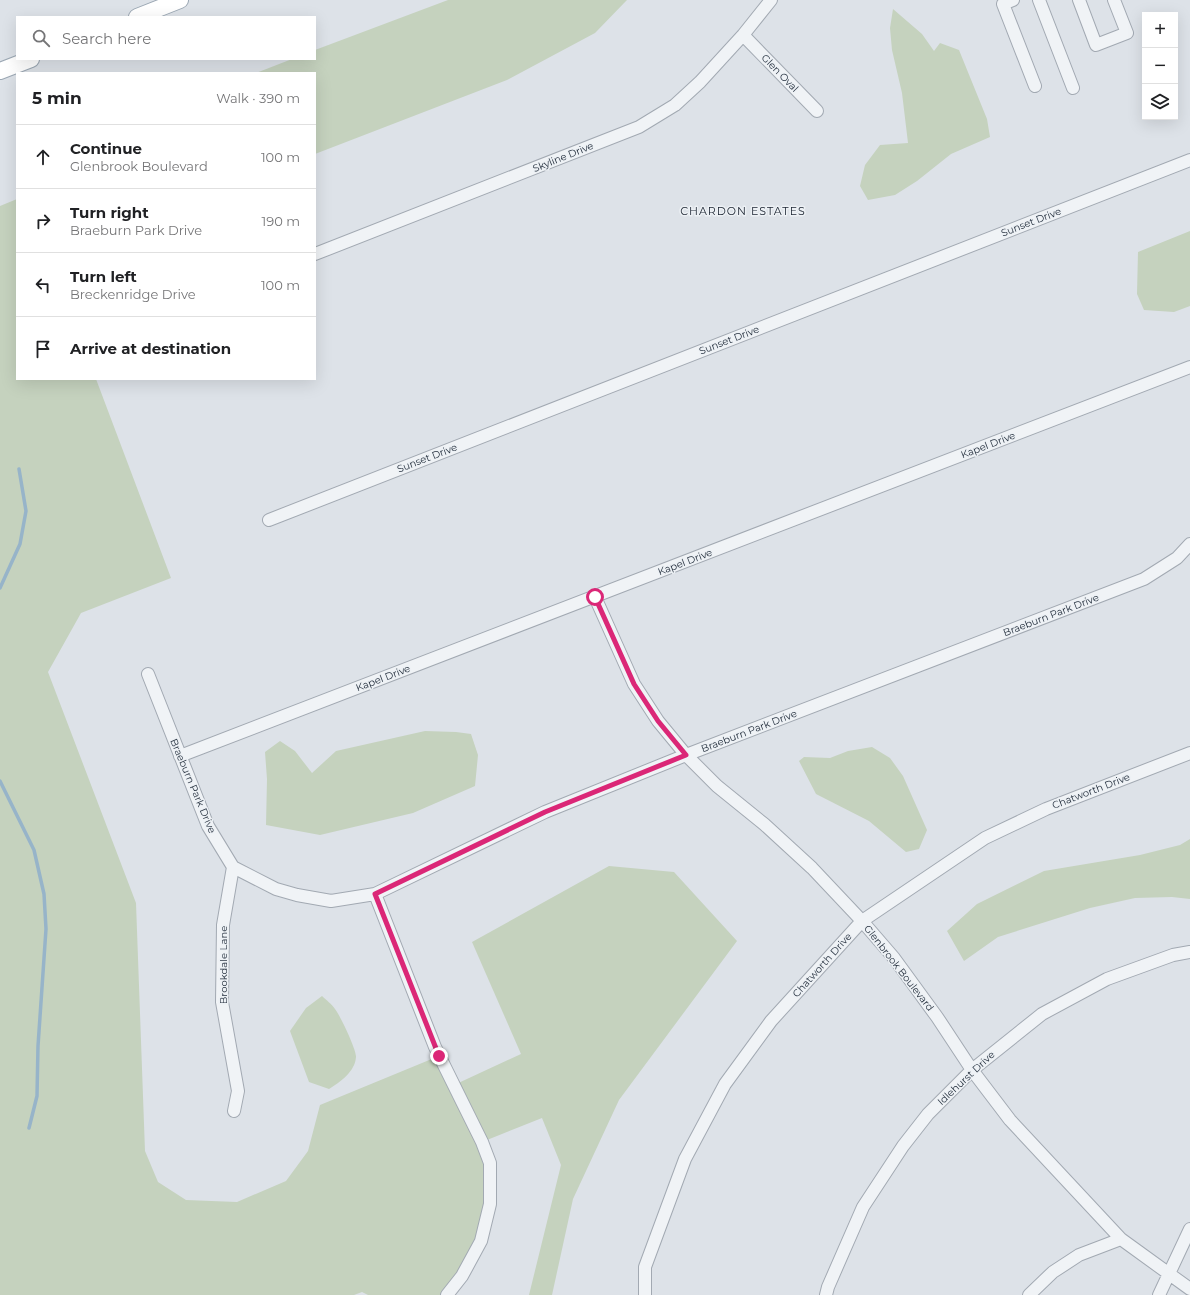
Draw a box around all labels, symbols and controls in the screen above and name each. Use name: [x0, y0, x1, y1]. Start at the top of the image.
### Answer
map controls: [1142, 12, 1178, 120]
button: +: [1142, 12, 1178, 48]
search box: [16, 16, 316, 60]
icon: search: [30, 27, 52, 49]
text: Search here: [62, 29, 151, 48]
button: −: [1142, 48, 1178, 84]
street label: Glen Oval: [759, 51, 801, 95]
button: layers: [1142, 84, 1178, 120]
text: 5 min: [32, 88, 82, 108]
text: Walk · 390 m: [216, 90, 300, 106]
text: Continue: [70, 139, 142, 158]
street label: Skyline Drive: [531, 139, 595, 175]
icon: ahead: [32, 146, 54, 168]
text: 100 m: [261, 149, 300, 165]
text: Glenbrook Boulevard: [70, 158, 208, 174]
text: Turn right: [70, 203, 149, 222]
district label: CHARDON ESTATES: [680, 204, 806, 218]
street label: Sunset Drive: [999, 205, 1063, 239]
icon: right: [32, 210, 54, 232]
text: 190 m: [262, 213, 300, 229]
text: Braeburn Park Drive: [70, 222, 202, 238]
text: Turn left: [70, 267, 137, 286]
icon: left: [32, 274, 54, 296]
text: 100 m: [261, 277, 300, 293]
text: Breckenridge Drive: [70, 286, 196, 302]
street label: Sunset Drive: [697, 323, 761, 357]
icon: arrive: [32, 338, 54, 360]
text: Arrive at destination: [70, 339, 231, 358]
street label: Kapel Drive: [959, 429, 1017, 461]
street label: Sunset Drive: [395, 441, 459, 475]
street label: Kapel Drive: [656, 546, 714, 578]
route start: [586, 588, 604, 606]
street label: Braeburn Park Drive: [1001, 591, 1101, 639]
street label: Kapel Drive: [354, 662, 412, 694]
street label: Braeburn Park Drive: [699, 707, 799, 755]
street label: Braeburn Park Drive: [167, 737, 219, 835]
street label: Chatworth Drive: [1050, 770, 1132, 812]
street label: Glenbrook Boulevard: [861, 922, 937, 1014]
street label: Brookdale Lane: [217, 926, 230, 1004]
street label: Chatworth Drive: [790, 930, 854, 1000]
route end: [430, 1047, 448, 1065]
street label: Idlehurst Drive: [935, 1048, 997, 1108]

